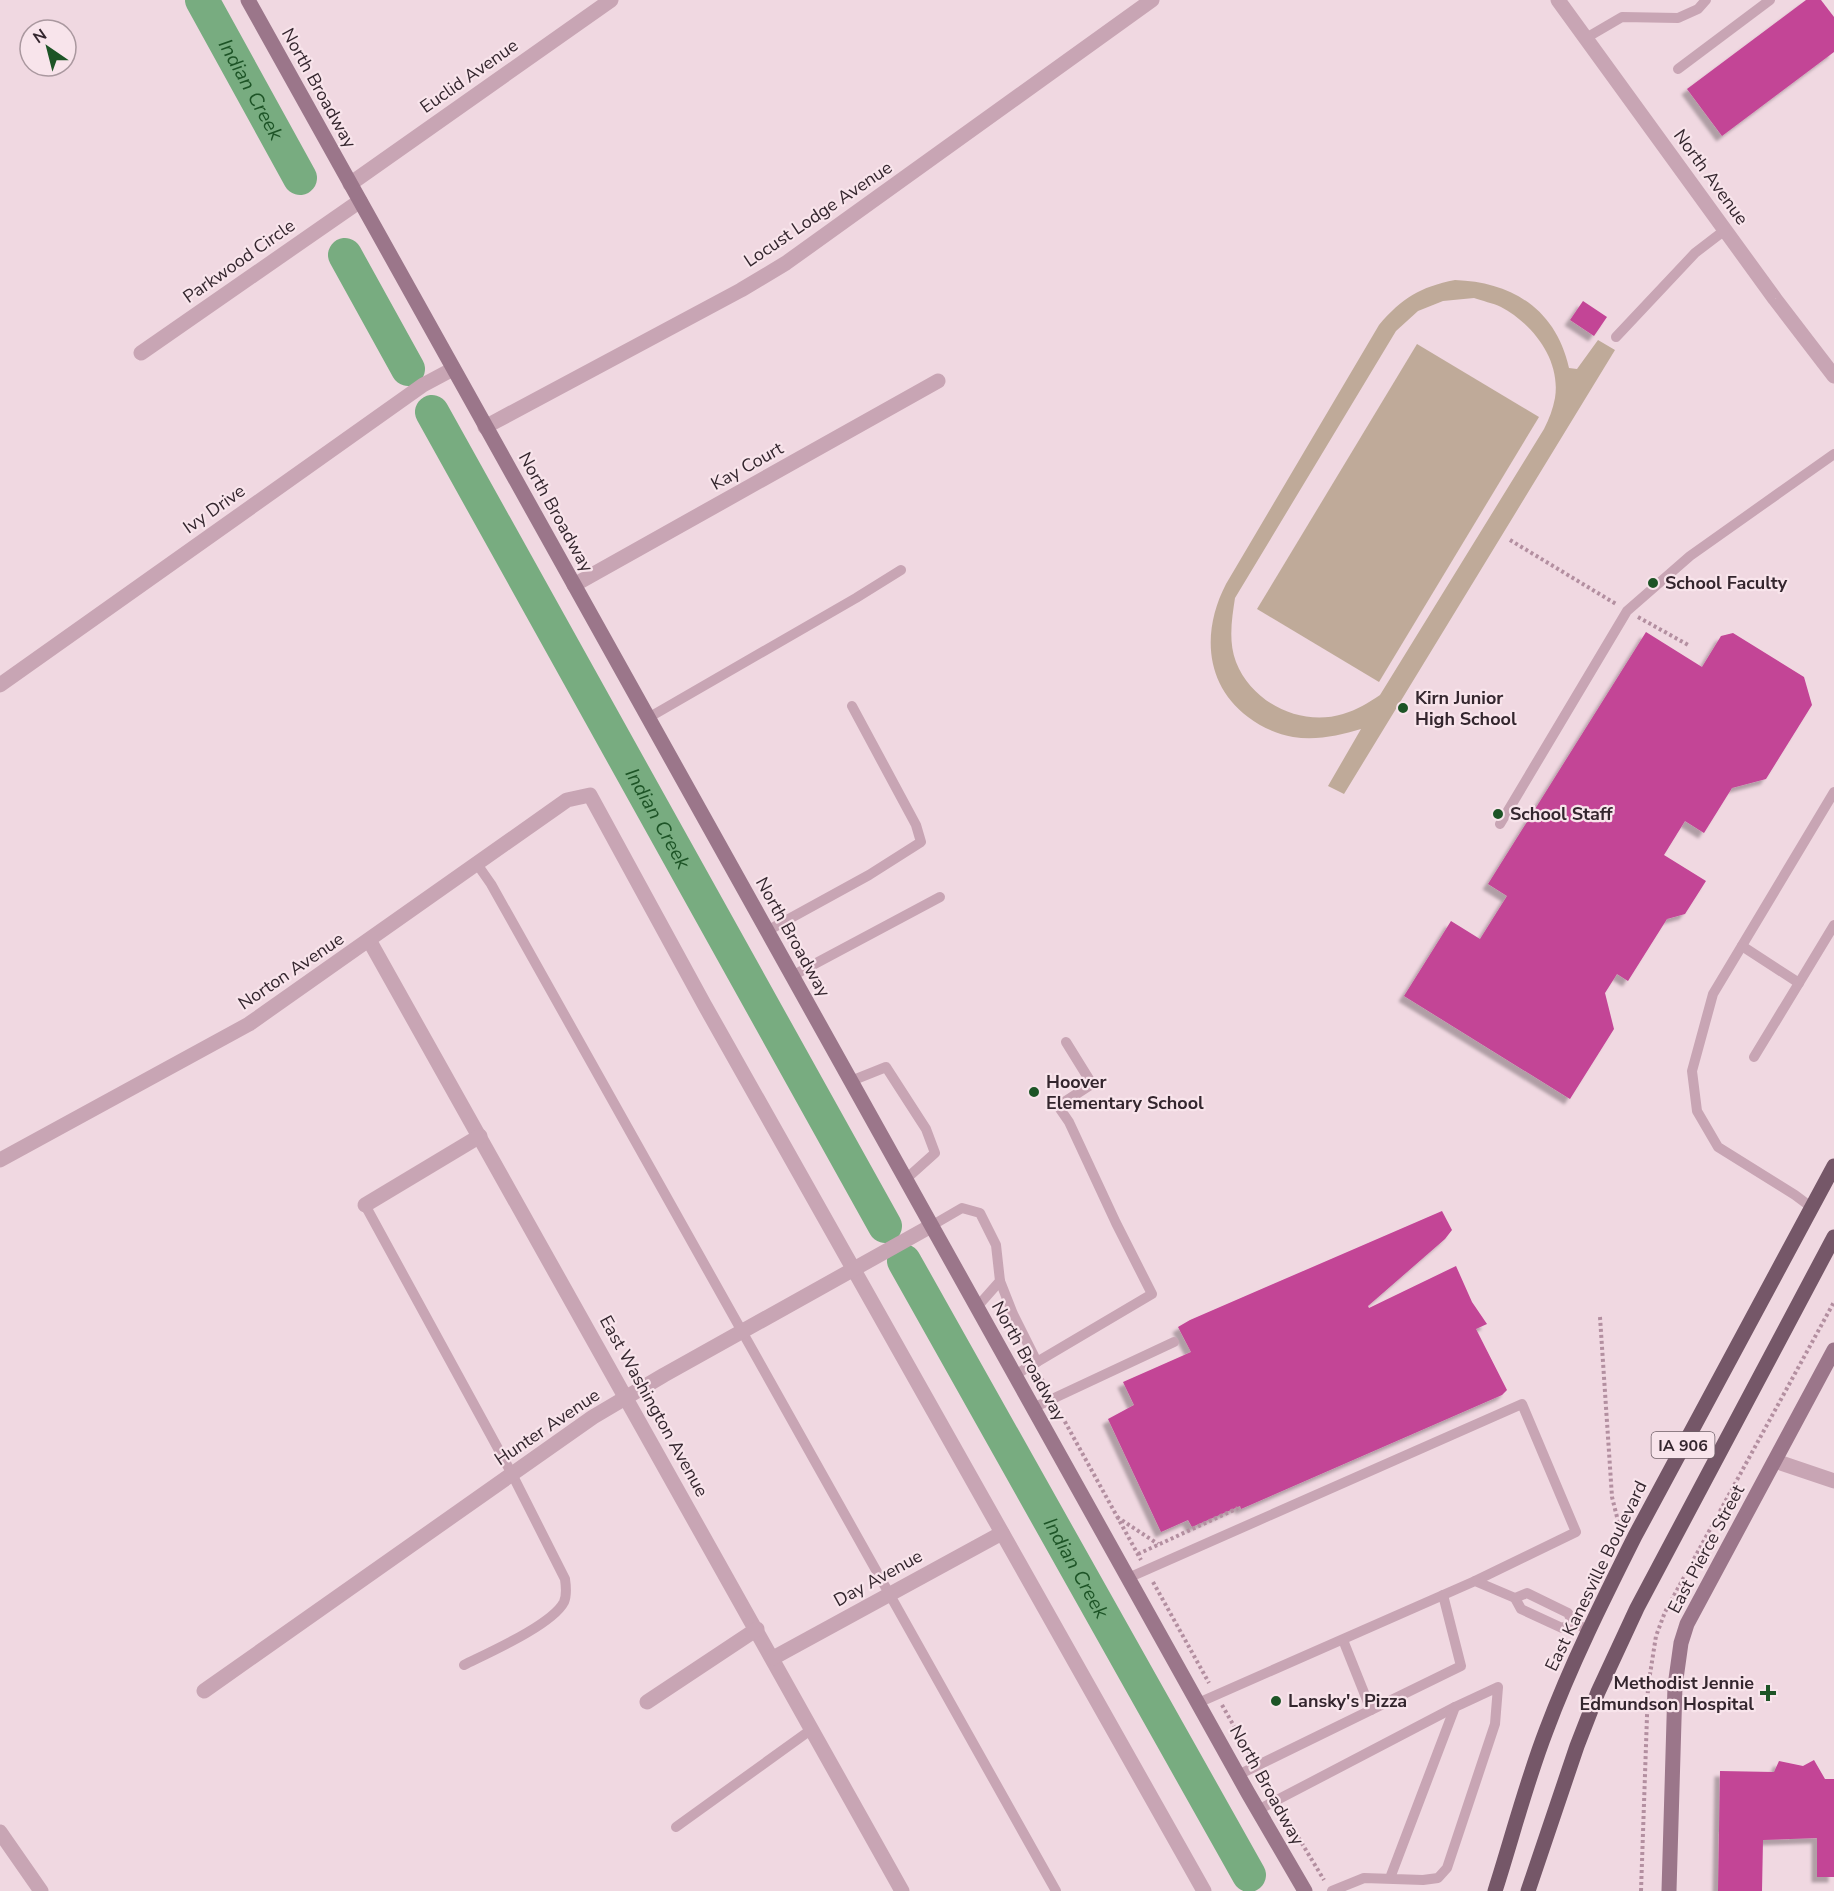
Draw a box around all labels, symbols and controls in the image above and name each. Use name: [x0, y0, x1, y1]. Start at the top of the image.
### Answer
north arrow: [18, 18, 78, 78]
text: N: [29, 24, 51, 49]
street label: North Broadway: [276, 24, 362, 153]
street label: Euclid Avenue: [415, 33, 523, 119]
water label: Indian Creek: [212, 34, 290, 146]
street label: North Avenue: [1668, 124, 1754, 230]
street label: Locust Lodge Avenue: [739, 155, 897, 273]
street label: Parkwood Circle: [178, 213, 300, 309]
street label: Kay Court: [706, 436, 788, 496]
street label: North Broadway: [513, 448, 599, 577]
street label: Ivy Drive: [178, 479, 250, 539]
place label: School Faculty: [1665, 571, 1788, 595]
marker: School Faculty: [1646, 576, 1660, 590]
place label: Kirn Junior High School: [1415, 686, 1517, 731]
marker: Kirn Junior High School: [1396, 701, 1410, 715]
water label: Indian Creek: [619, 763, 697, 875]
place label: School Staff: [1510, 802, 1613, 826]
marker: School Staff: [1491, 807, 1505, 821]
street label: North Broadway: [750, 873, 836, 1002]
street label: Norton Avenue: [233, 927, 349, 1015]
place label: Hoover Elementary School: [1046, 1070, 1204, 1115]
marker: Hoover Elementary School: [1027, 1085, 1041, 1099]
street label: North Broadway: [986, 1297, 1072, 1426]
street label: East Washington Avenue: [594, 1311, 714, 1501]
street label: Hunter Avenue: [490, 1383, 604, 1471]
road number: IA 906: [1652, 1432, 1714, 1458]
street label: East Kanesville Boulevard: [1539, 1477, 1653, 1675]
street label: East Pierce Street: [1662, 1480, 1750, 1617]
water label: Indian Creek: [1037, 1513, 1116, 1624]
street label: Day Avenue: [829, 1544, 927, 1612]
place label: Methodist Jennie Edmundson Hospital: [1579, 1671, 1754, 1716]
marker: Methodist Jennie Edmundson Hospital: [1759, 1684, 1777, 1702]
place label: Lansky's Pizza: [1288, 1689, 1407, 1713]
marker: Lansky's Pizza: [1269, 1694, 1283, 1708]
street label: North Broadway: [1224, 1721, 1310, 1850]

